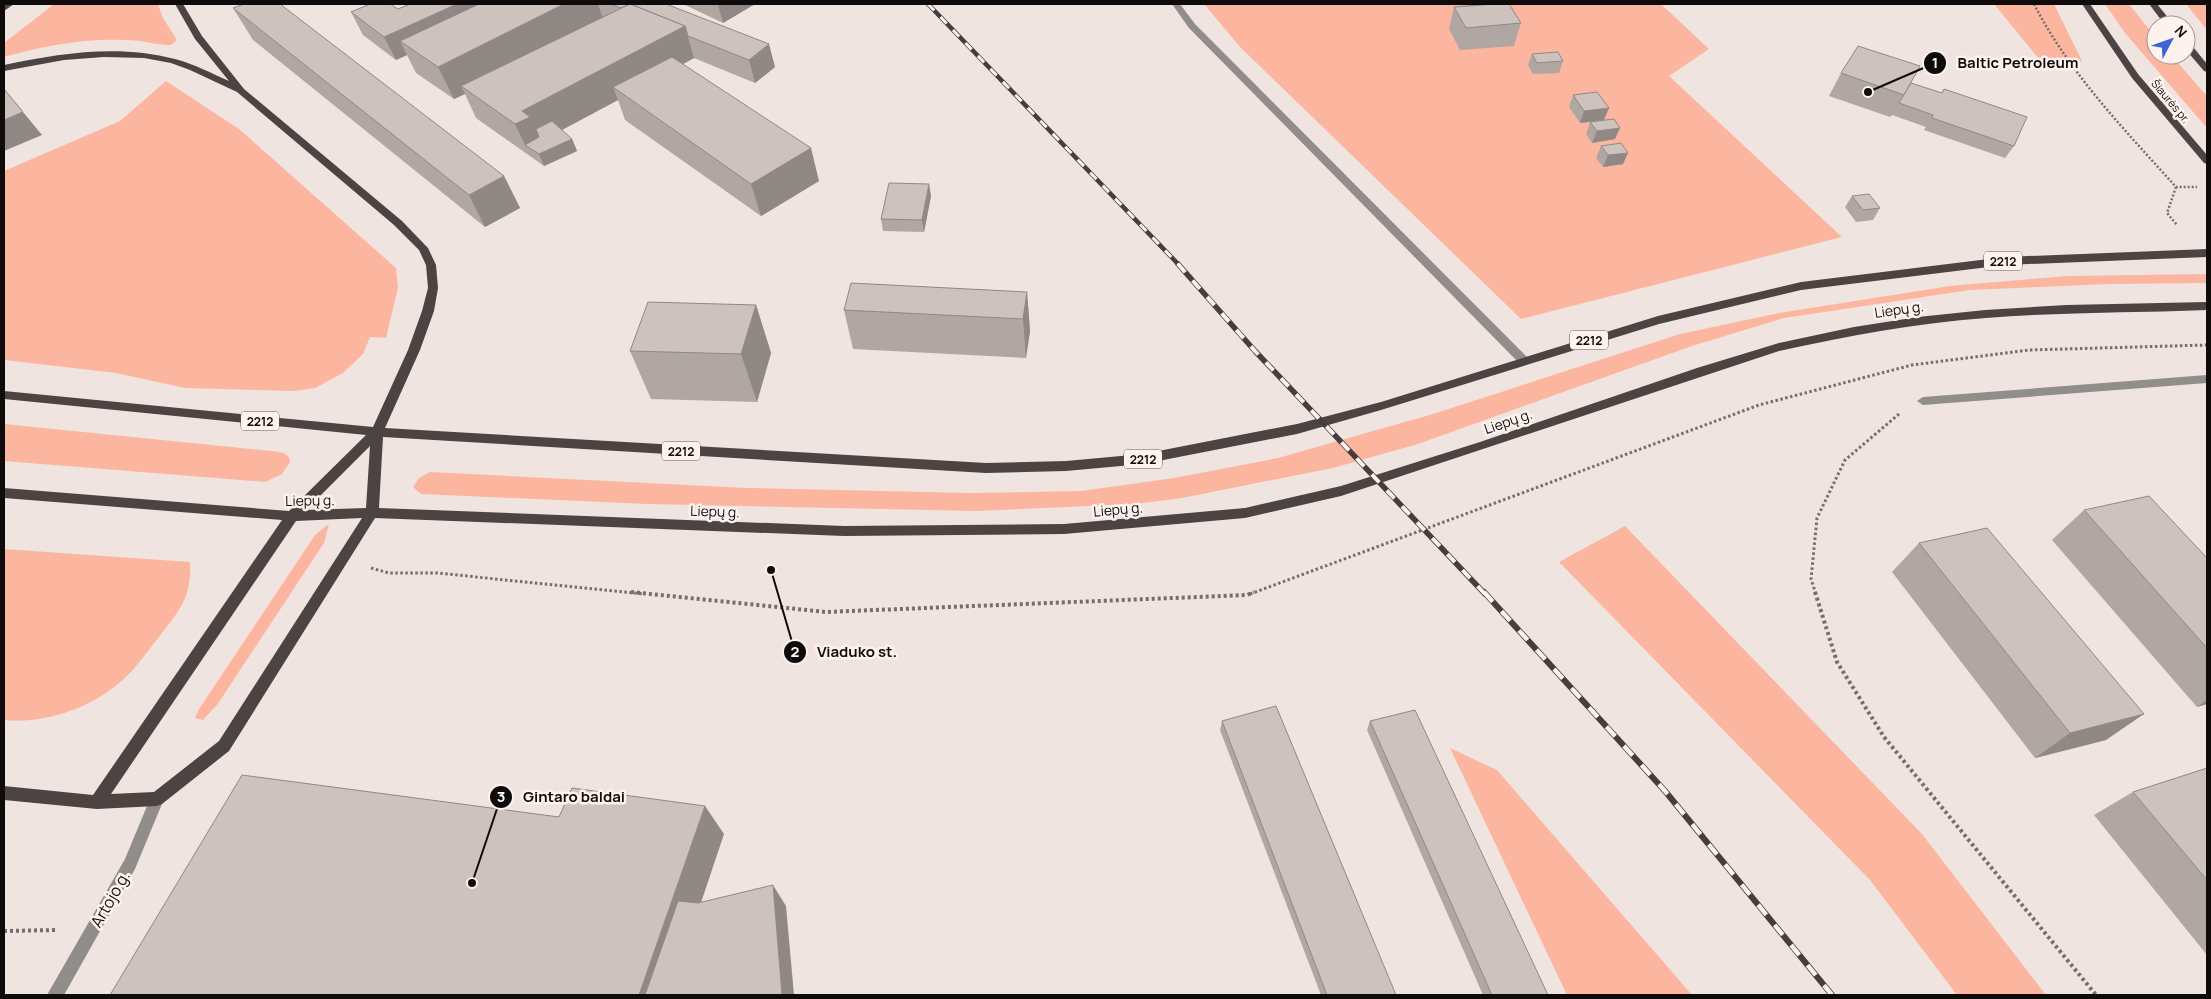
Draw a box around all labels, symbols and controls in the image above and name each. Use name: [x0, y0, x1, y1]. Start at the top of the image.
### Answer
north arrow: [2146, 15, 2196, 65]
text: N: [2171, 21, 2192, 41]
callout: Baltic Petroleum: [1923, 48, 2089, 78]
text: 1: [1932, 52, 1938, 73]
text: Baltic Petroleum: [1958, 52, 2078, 73]
street label: Šiaurės pr.: [2148, 76, 2194, 126]
road number: 2212: [1984, 252, 2022, 270]
street label: Liepų g.: [1873, 296, 1925, 322]
road number: 2212: [1570, 330, 1608, 350]
street label: Liepų g.: [1481, 404, 1535, 438]
road number: 2212: [241, 412, 279, 431]
road number: 2212: [662, 442, 700, 461]
road number: 2212: [1124, 449, 1162, 468]
street label: Liepų g.: [285, 490, 335, 510]
street label: Liepų g.: [1092, 497, 1144, 521]
street label: Liepų g.: [690, 501, 740, 521]
callout: Viaduko st.: [782, 637, 907, 667]
text: 2: [791, 641, 800, 662]
text: Viaduko st.: [817, 641, 897, 662]
callout: Gintaro baldai: [488, 782, 635, 812]
text: 3: [497, 786, 505, 807]
text: Gintaro baldai: [523, 786, 625, 807]
street label: Artojo g.: [85, 867, 135, 931]

